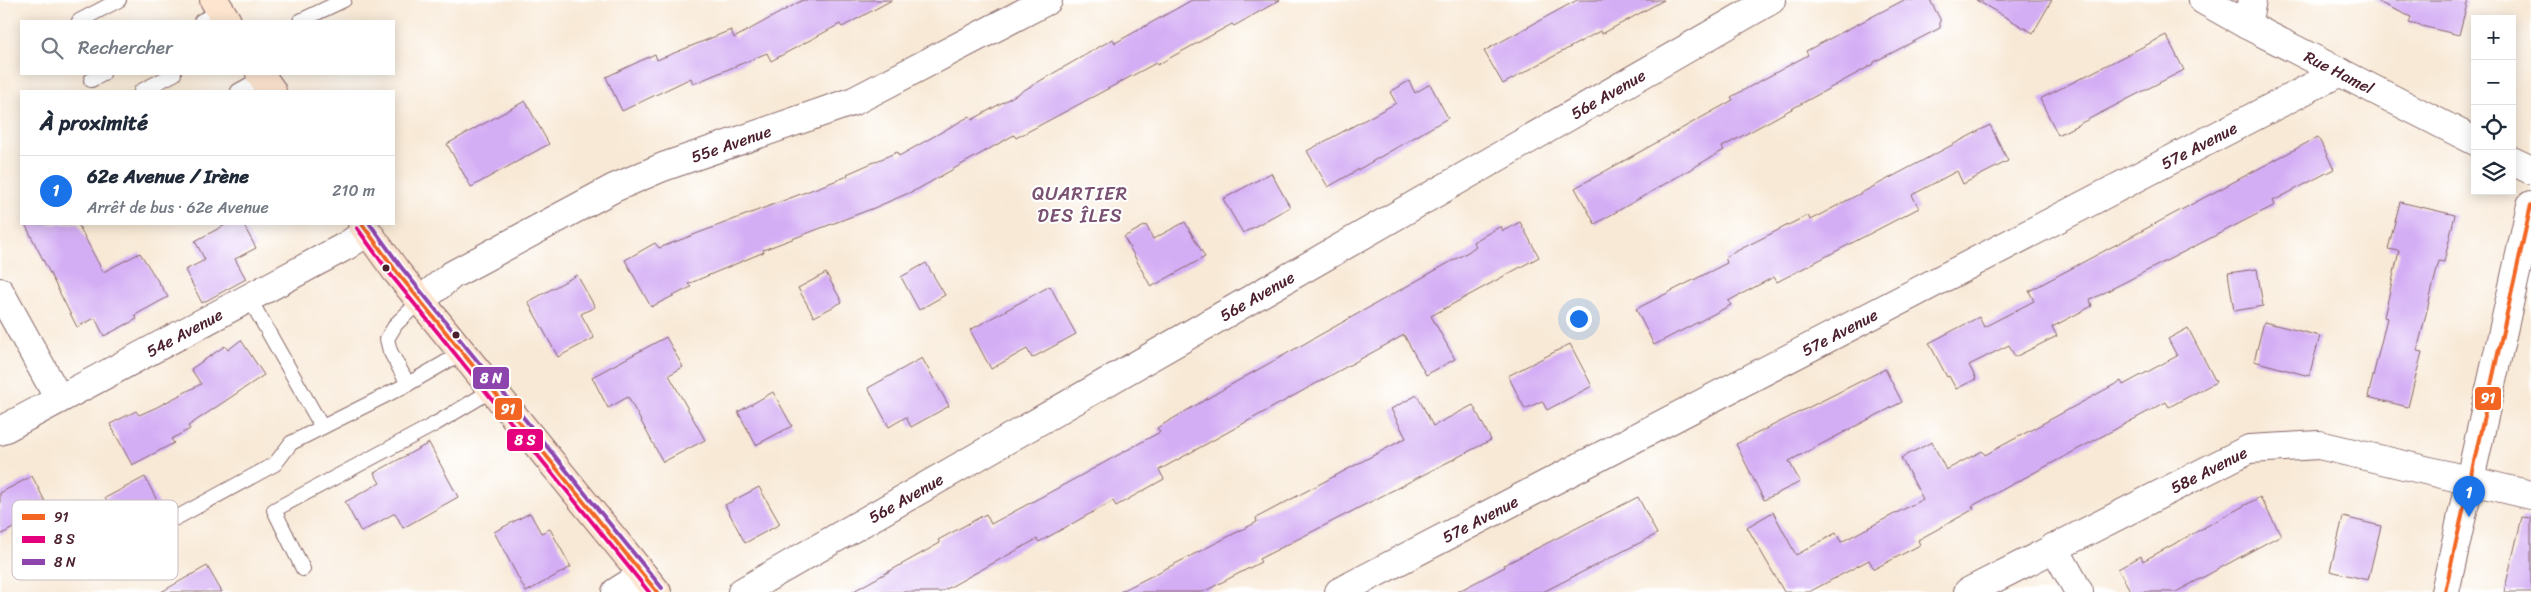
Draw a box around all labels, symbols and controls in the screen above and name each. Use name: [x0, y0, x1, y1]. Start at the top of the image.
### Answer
map controls: [2471, 15, 2516, 195]
button: +: [2471, 15, 2516, 60]
search box: [20, 20, 395, 75]
text: Rechercher: [78, 31, 173, 64]
icon: search: [38, 34, 66, 62]
street label: Rue Hamel: [2299, 42, 2380, 102]
button: −: [2471, 60, 2516, 105]
street label: 56e Avenue: [1565, 61, 1651, 127]
text: À proximité: [40, 104, 148, 142]
button: locate: [2471, 105, 2516, 150]
street label: 57e Avenue: [2155, 113, 2242, 177]
street label: 55e Avenue: [687, 116, 775, 171]
button: layers: [2471, 150, 2516, 195]
text: 62e Avenue / Irène: [87, 160, 249, 193]
text: 1: [53, 176, 59, 205]
text: 210 m: [332, 176, 375, 205]
district label: QUARTIER DES ÎLES: [1032, 177, 1128, 232]
text: Arrêt de bus · 62e Avenue: [87, 193, 269, 222]
unlabelled marker: [381, 263, 391, 273]
street label: 56e Avenue: [1214, 263, 1300, 329]
street label: 54e Avenue: [141, 300, 228, 365]
street label: 57e Avenue: [1796, 300, 1883, 364]
your location: [1566, 306, 1592, 332]
unlabelled marker: [451, 330, 461, 340]
line badge: 8 N: [472, 366, 510, 390]
text: 8 N: [479, 366, 502, 391]
line badge: 91: [2474, 386, 2502, 411]
text: 91: [2481, 386, 2495, 411]
line badge: 91: [494, 397, 523, 421]
text: 91: [501, 397, 515, 422]
line badge: 8 S: [506, 428, 544, 452]
text: 8 S: [514, 428, 536, 453]
street label: 58e Avenue: [2165, 438, 2252, 501]
street label: 56e Avenue: [863, 465, 949, 531]
pin: 1: [2453, 476, 2485, 517]
street label: 57e Avenue: [1437, 487, 1524, 551]
legend: [12, 500, 178, 580]
text: 91: [54, 505, 69, 530]
text: 8 S: [54, 527, 75, 552]
text: 8 N: [54, 550, 76, 575]

